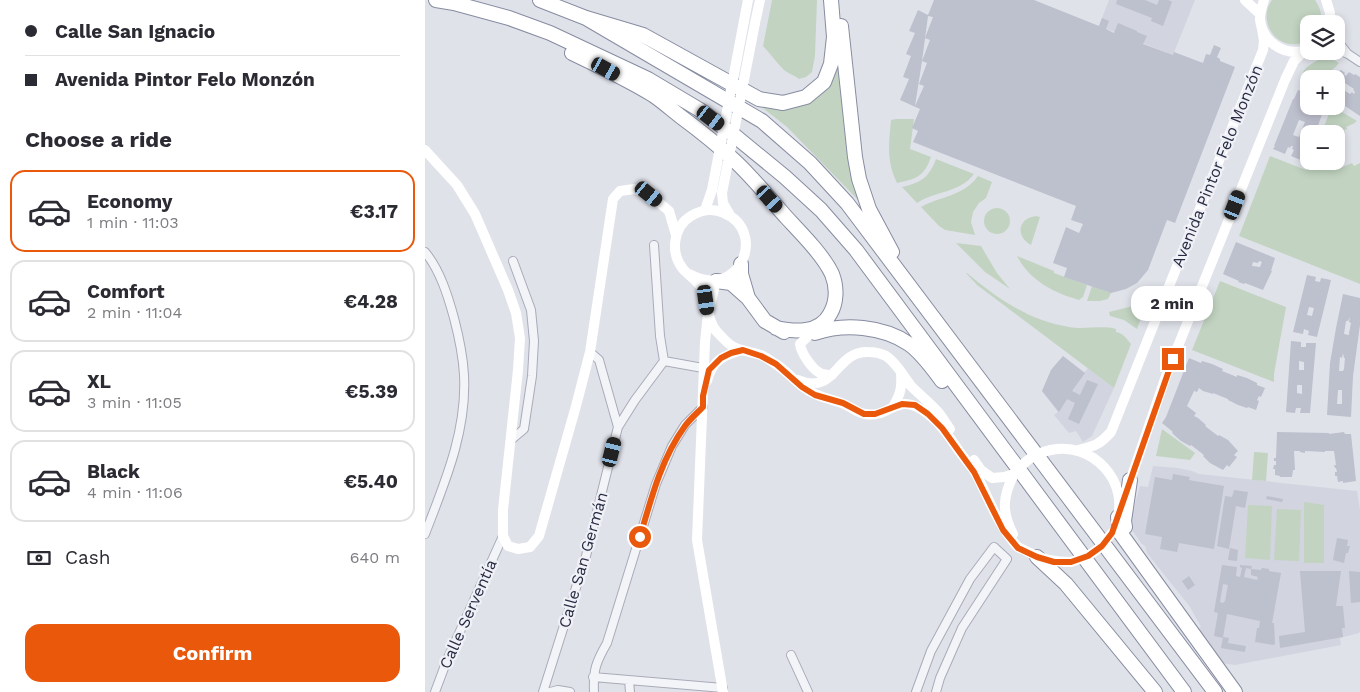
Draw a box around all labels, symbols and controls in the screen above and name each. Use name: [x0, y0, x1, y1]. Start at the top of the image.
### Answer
map controls: [1300, 15, 1345, 170]
button: layers: [1300, 15, 1345, 60]
text: Calle San Ignacio: [55, 20, 215, 43]
car: [589, 55, 622, 83]
street label: Avenida Pintor Felo Monzón: [1168, 62, 1266, 270]
text: Avenida Pintor Felo Monzón: [55, 68, 315, 91]
button: +: [1300, 70, 1345, 115]
car: [694, 103, 727, 133]
button: −: [1300, 125, 1345, 170]
text: Choose a ride: [25, 127, 172, 152]
car: [632, 179, 665, 209]
car: [754, 183, 785, 215]
car: [1222, 188, 1247, 222]
icon: car: [27, 189, 72, 234]
text: Economy: [87, 190, 172, 213]
text: €3.17: [350, 200, 398, 223]
text: 1 min · 11:03: [87, 213, 179, 232]
icon: car: [27, 279, 72, 324]
text: Comfort: [87, 280, 165, 303]
car: [696, 284, 715, 316]
callout: 2 min: [1132, 286, 1214, 322]
text: €4.28: [344, 290, 398, 313]
text: 2 min: [1150, 294, 1194, 313]
text: 2 min · 11:04: [87, 303, 182, 322]
route end: [1162, 348, 1184, 370]
icon: car: [27, 369, 72, 414]
text: XL: [87, 370, 111, 393]
text: €5.39: [345, 380, 398, 403]
text: 3 min · 11:05: [87, 393, 182, 412]
car: [601, 436, 622, 468]
icon: car: [27, 459, 72, 504]
text: Black: [87, 460, 140, 483]
text: €5.40: [344, 470, 398, 493]
text: 4 min · 11:06: [87, 483, 183, 502]
street label: Calle San Germán: [554, 490, 612, 630]
route start: [629, 526, 651, 548]
icon: cash: [25, 544, 53, 572]
text: Cash: [65, 546, 111, 569]
text: 640 m: [350, 548, 400, 567]
street label: Calle Serventía: [435, 556, 501, 672]
button: Confirm: [25, 624, 400, 682]

